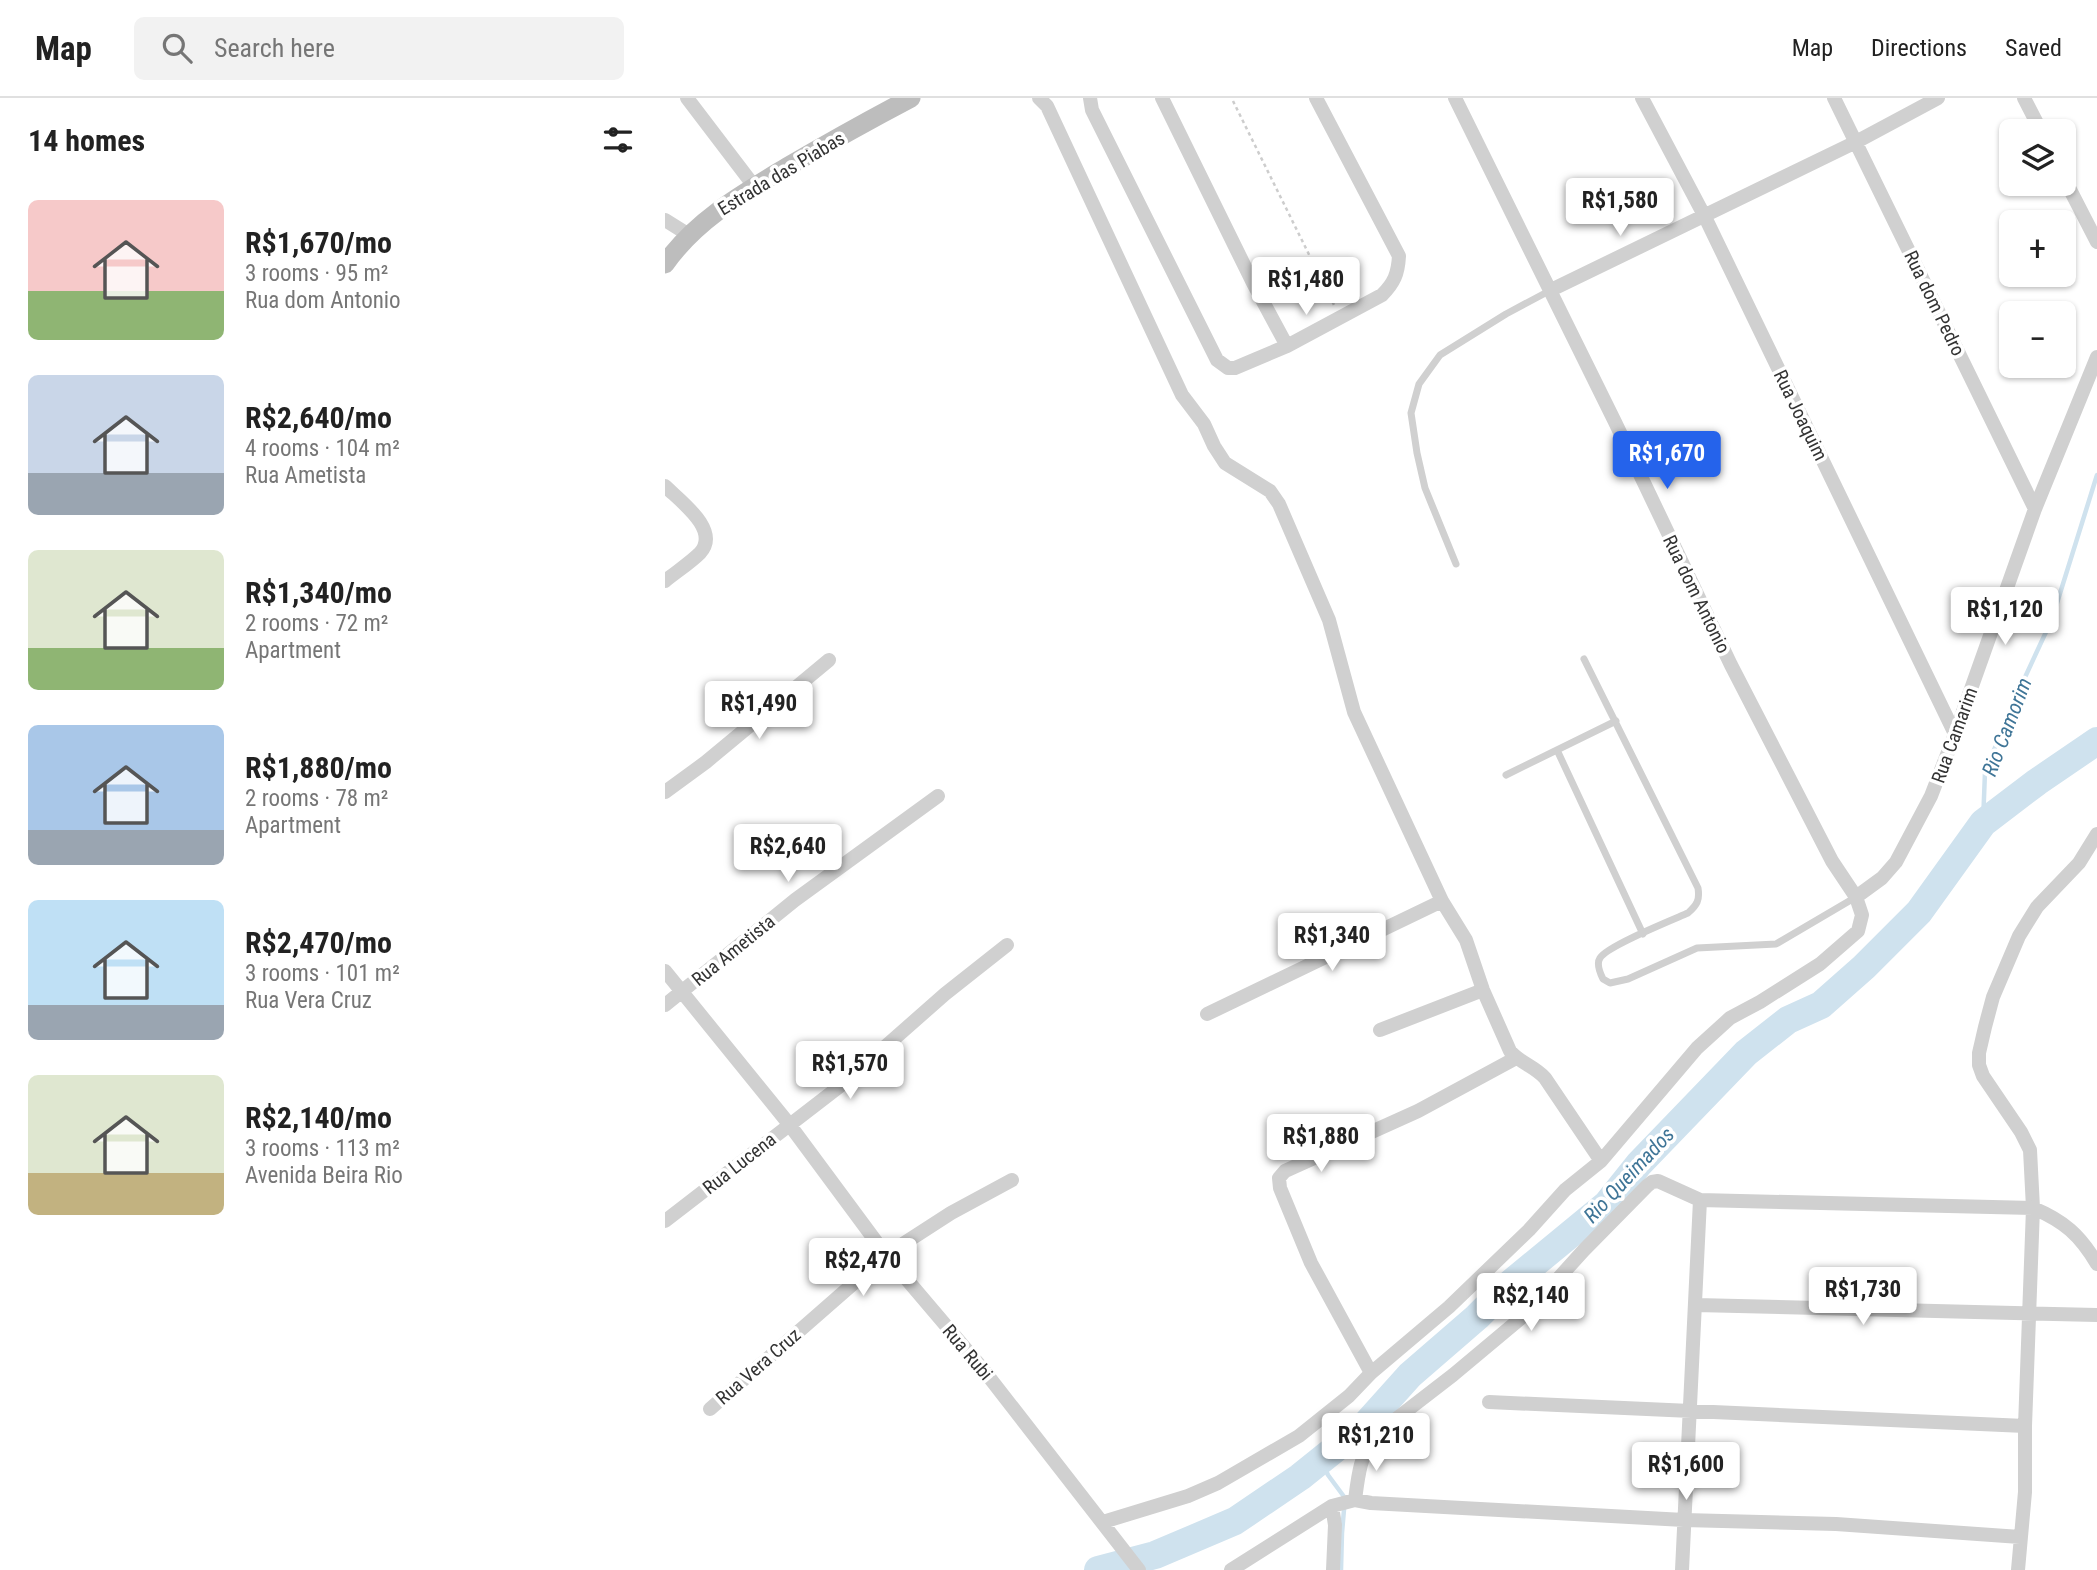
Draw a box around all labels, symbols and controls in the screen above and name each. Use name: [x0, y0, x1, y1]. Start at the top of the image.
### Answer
search box: [134, 17, 624, 80]
text: Map: [35, 29, 92, 68]
icon: search: [158, 29, 196, 67]
text: Search here: [214, 33, 335, 63]
text: Map: [1792, 34, 1833, 62]
text: Directions: [1871, 34, 1967, 62]
text: Saved: [2005, 34, 2062, 62]
map controls: [1999, 119, 2076, 378]
button: layers: [1999, 119, 2076, 196]
icon: filters: [599, 121, 637, 159]
text: 14 homes: [28, 123, 145, 158]
street label: Estrada das Piabas: [714, 127, 849, 220]
pin: R$1,580: [1555, 178, 1685, 238]
text: R$1,580: [1582, 187, 1658, 214]
button: +: [1999, 210, 2076, 287]
text: R$1,670/mo: [245, 225, 392, 260]
icon: home: [84, 228, 168, 312]
street label: Rua dom Pedro: [1899, 247, 1970, 360]
pin: R$1,480: [1241, 258, 1371, 317]
text: 3 rooms · 95 m²: [245, 260, 388, 287]
text: R$1,480: [1268, 266, 1344, 293]
text: Rua dom Antonio: [245, 287, 401, 314]
button: −: [1999, 301, 2076, 378]
street label: Rua Joaquim: [1769, 366, 1832, 464]
text: R$2,640/mo: [245, 400, 392, 435]
icon: home: [84, 403, 168, 487]
pin: R$1,670: [1602, 432, 1732, 491]
text: 4 rooms · 104 m²: [245, 435, 400, 462]
text: R$1,670: [1629, 440, 1705, 467]
text: Rua Ametista: [245, 462, 366, 489]
street label: Rua dom Antonio: [1658, 531, 1735, 657]
text: R$1,340/mo: [245, 575, 392, 610]
icon: home: [84, 578, 168, 662]
pin: R$1,120: [1940, 588, 2070, 647]
text: R$1,120: [1967, 596, 2043, 623]
text: 2 rooms · 72 m²: [245, 610, 388, 637]
text: Apartment: [245, 637, 341, 664]
water label: Rio Camorim: [1977, 674, 2037, 780]
pin: R$1,490: [694, 682, 824, 741]
street label: Rua Camarim: [1926, 684, 1982, 786]
text: R$1,490: [721, 690, 797, 717]
text: R$1,880/mo: [245, 750, 392, 785]
icon: home: [84, 753, 168, 837]
text: 2 rooms · 78 m²: [245, 785, 388, 812]
text: Apartment: [245, 812, 341, 839]
pin: R$2,640: [723, 824, 853, 884]
text: R$2,640: [750, 833, 826, 860]
street label: Rua Ametista: [687, 910, 780, 991]
pin: R$1,340: [1267, 914, 1397, 973]
text: R$1,340: [1294, 922, 1370, 949]
text: R$2,470/mo: [245, 925, 392, 960]
icon: home: [84, 928, 168, 1012]
text: 3 rooms · 101 m²: [245, 960, 400, 987]
text: Rua Vera Cruz: [245, 987, 372, 1014]
pin: R$1,570: [785, 1042, 915, 1101]
text: R$1,570: [812, 1050, 888, 1077]
text: R$2,140/mo: [245, 1100, 392, 1135]
icon: home: [84, 1103, 168, 1187]
pin: R$1,880: [1256, 1114, 1386, 1174]
water label: Rio Queimados: [1579, 1122, 1679, 1228]
text: R$1,880: [1283, 1123, 1359, 1150]
street label: Rua Lucena: [698, 1128, 780, 1199]
text: 3 rooms · 113 m²: [245, 1135, 400, 1162]
text: Avenida Beira Rio: [245, 1162, 403, 1189]
pin: R$2,470: [798, 1238, 928, 1298]
text: R$2,470: [825, 1247, 901, 1274]
pin: R$1,730: [1798, 1268, 1928, 1327]
pin: R$2,140: [1466, 1274, 1596, 1333]
text: R$1,730: [1825, 1276, 1901, 1303]
text: R$2,140: [1493, 1282, 1569, 1309]
street label: Rua Rubi: [938, 1320, 998, 1385]
street label: Rua Vera Cruz: [711, 1323, 805, 1409]
pin: R$1,210: [1311, 1414, 1441, 1473]
text: R$1,210: [1338, 1422, 1414, 1449]
pin: R$1,600: [1621, 1442, 1751, 1502]
text: R$1,600: [1648, 1451, 1724, 1478]

